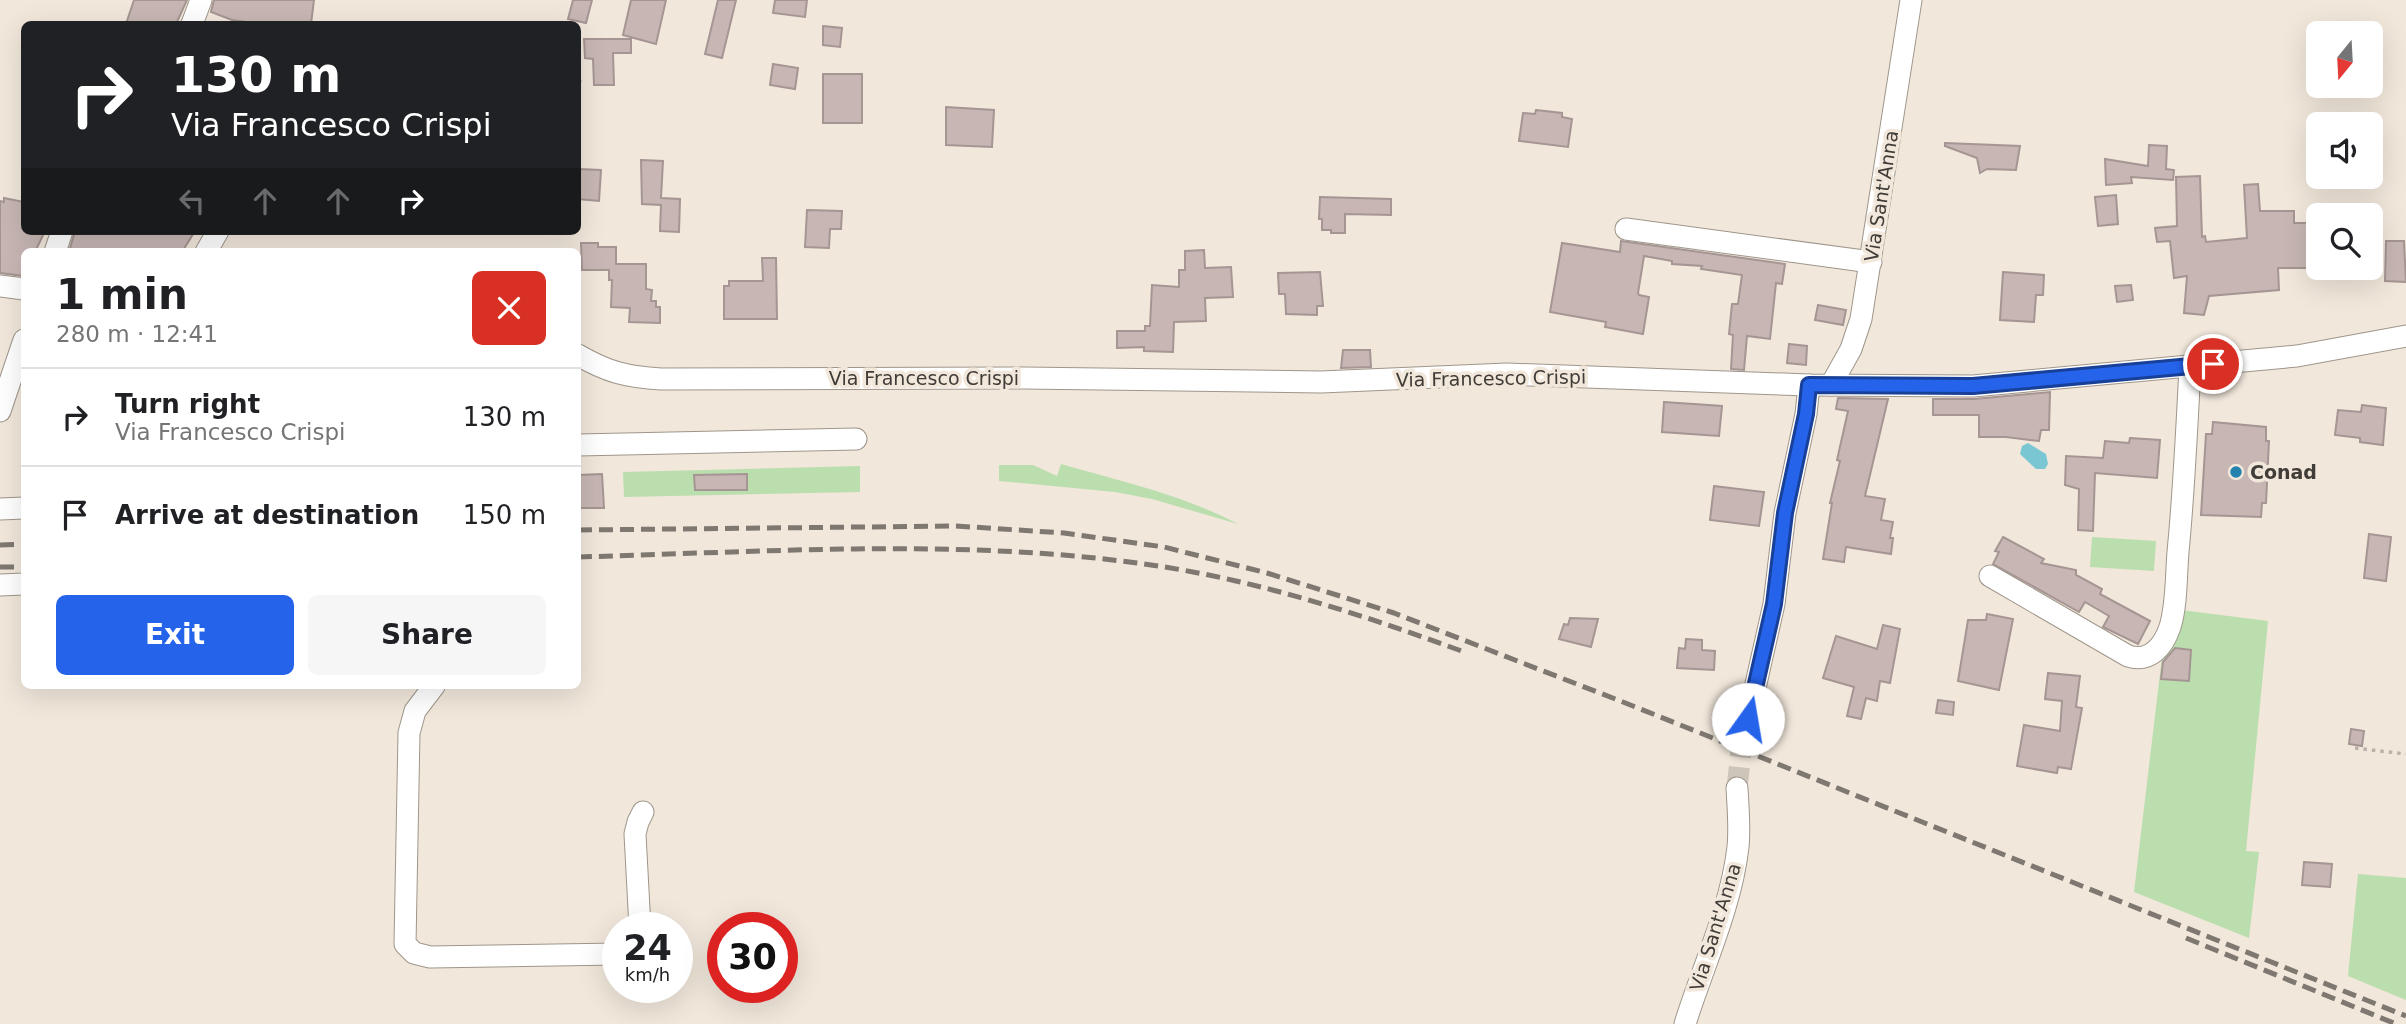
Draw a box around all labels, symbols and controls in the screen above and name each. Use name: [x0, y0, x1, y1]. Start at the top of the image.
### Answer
north arrow: [2306, 21, 2384, 98]
map controls: [2306, 21, 2383, 280]
text: 130 m: [171, 47, 341, 104]
icon: right: [56, 49, 147, 140]
text: Via Francesco Crispi: [171, 106, 492, 144]
button: sound: [2306, 112, 2383, 189]
street label: Via Sant'Anna: [1860, 129, 1902, 263]
icon: left: [173, 182, 211, 220]
icon: ahead: [246, 182, 284, 220]
icon: ahead: [319, 182, 357, 220]
icon: right: [392, 182, 430, 220]
button: search: [2306, 203, 2383, 280]
text: 1 min: [56, 270, 188, 319]
button: close: [472, 271, 546, 345]
text: 280 m · 12:41: [56, 321, 218, 347]
pin: [2183, 334, 2243, 394]
icon: arrive: [2194, 345, 2232, 383]
street label: Via Francesco Crispi: [1396, 365, 1586, 391]
street label: Via Francesco Crispi: [829, 367, 1019, 389]
text: Turn right: [115, 389, 260, 419]
icon: right: [56, 398, 94, 436]
text: 130 m: [463, 402, 546, 432]
text: Via Francesco Crispi: [115, 419, 345, 445]
place label: Conad: [2250, 461, 2317, 483]
marker: Conad: [2228, 464, 2244, 480]
icon: arrive: [56, 496, 94, 534]
text: Arrive at destination: [115, 500, 419, 530]
text: 150 m: [463, 500, 546, 530]
button: Exit: [56, 595, 294, 675]
button: Share: [308, 595, 546, 675]
position arrow: [1711, 682, 1785, 756]
street label: Via Sant'Anna: [1685, 860, 1745, 994]
speed limit sign: 30: [707, 912, 798, 1003]
text: 24: [623, 928, 672, 968]
text: km/h: [625, 964, 670, 985]

